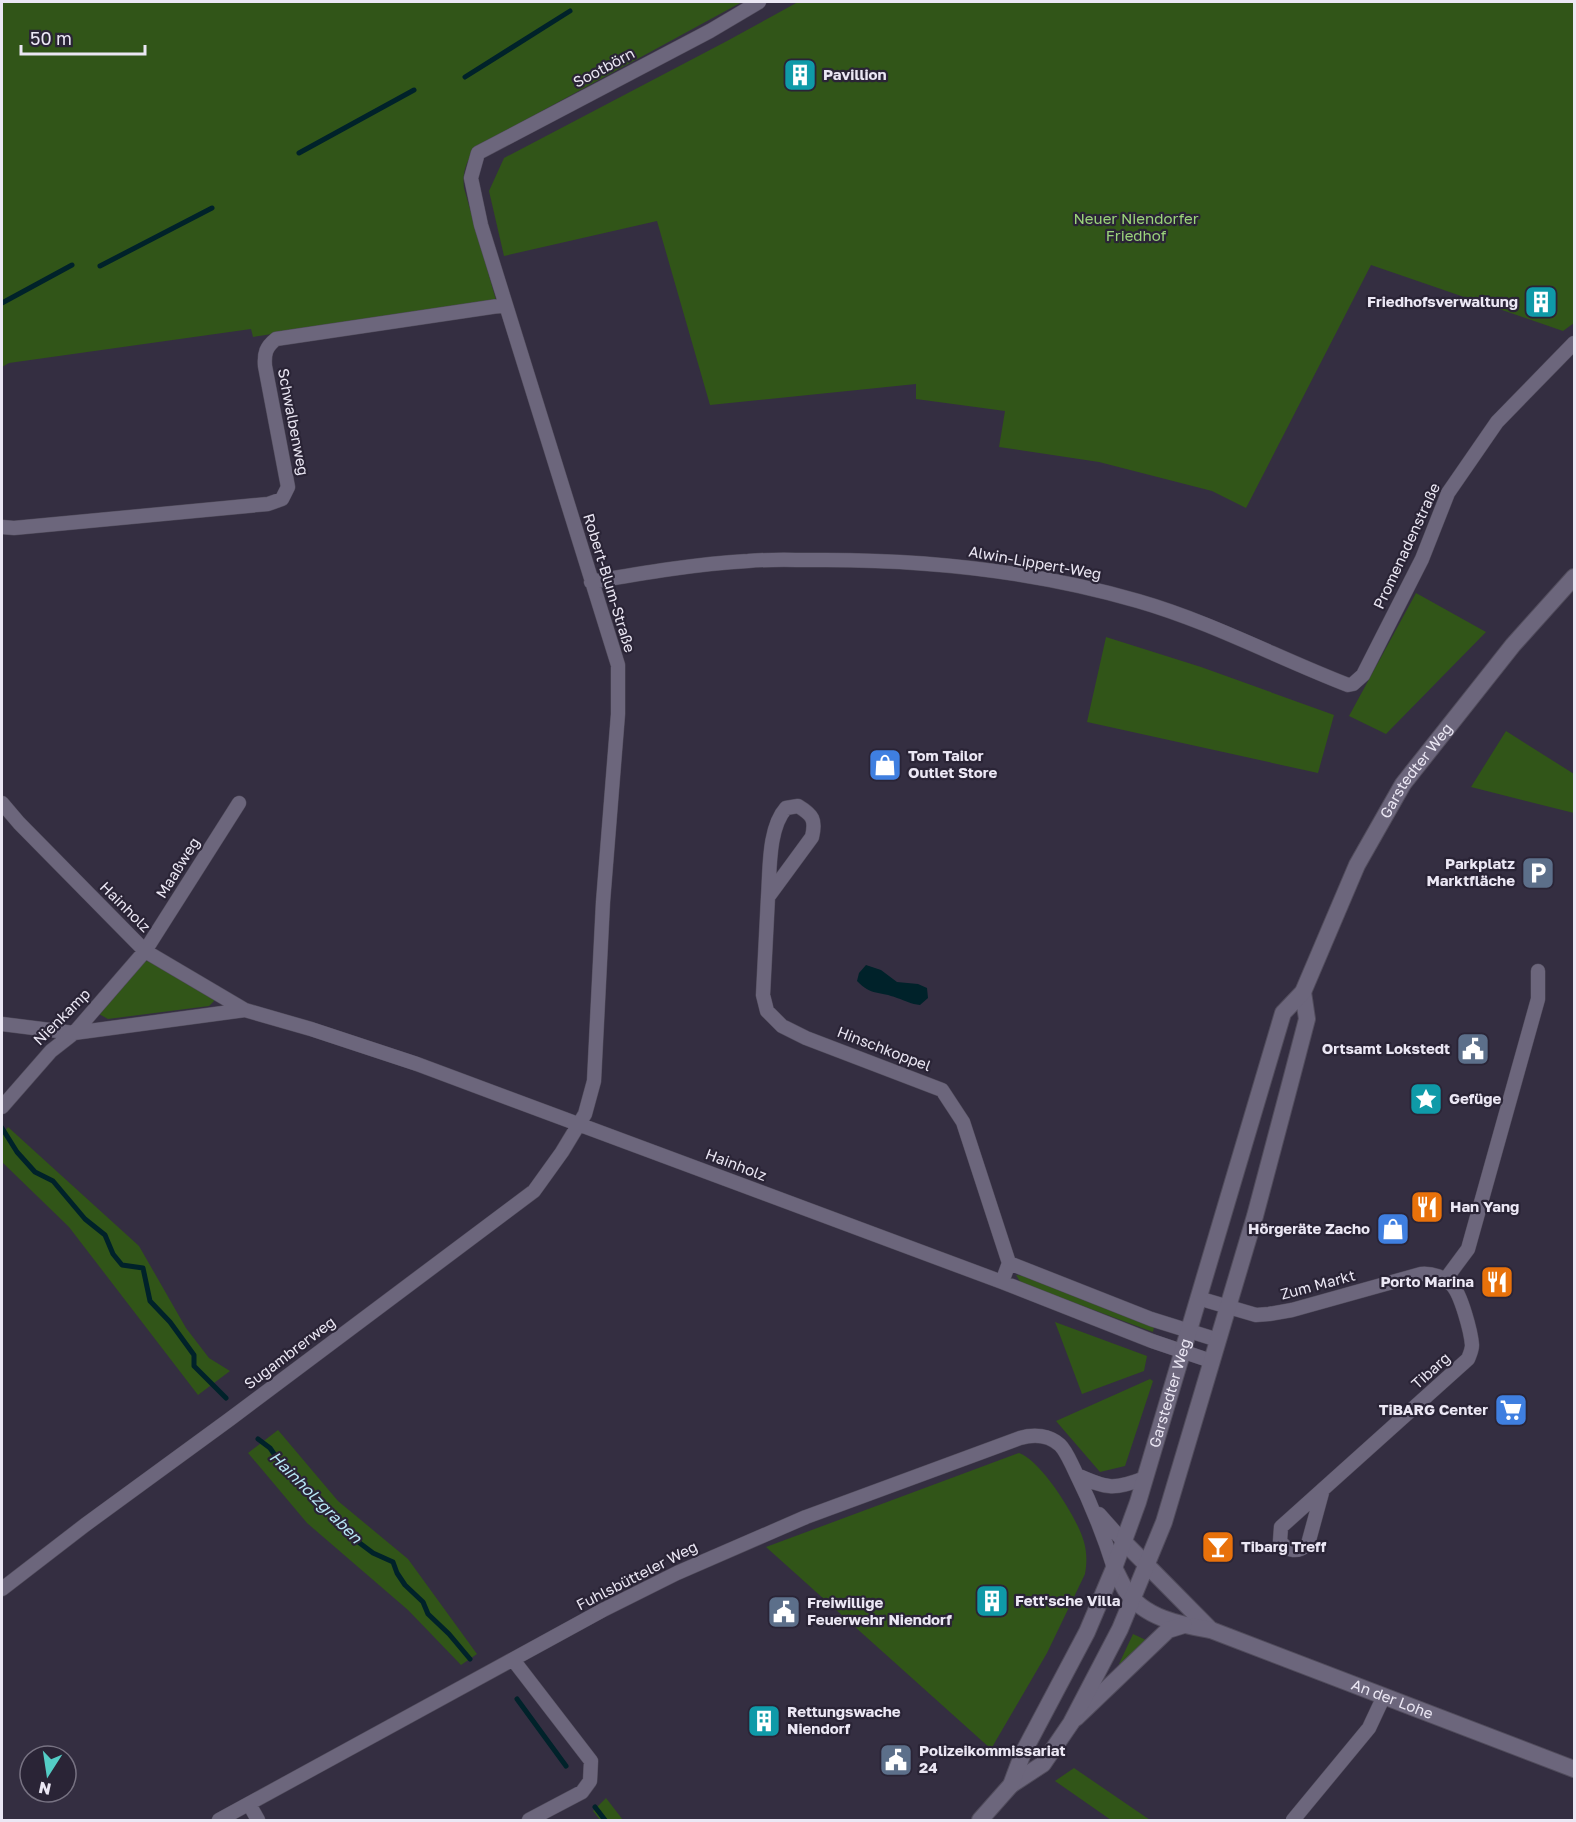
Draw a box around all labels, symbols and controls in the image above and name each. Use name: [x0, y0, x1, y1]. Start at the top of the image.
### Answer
scale bar: [21, 18, 146, 56]
text: 50 m: [30, 27, 72, 49]
street label: Sootbörn: [570, 43, 637, 91]
building icon: Pavillion: [782, 57, 818, 93]
place label: Pavillion: [823, 65, 887, 83]
park label: Neuer Niendorfer Friedhof: [1073, 209, 1199, 244]
building icon: Friedhofsverwaltung: [1523, 284, 1559, 320]
place label: Friedhofsverwaltung: [1367, 292, 1518, 310]
street label: Schwalbenweg: [275, 367, 313, 477]
street label: Promenadenstraße: [1369, 479, 1443, 611]
street label: Robert-Blum-Straße: [580, 511, 640, 655]
street label: Alwin-Lippert-Weg: [967, 541, 1103, 583]
street label: Garstedter Weg: [1375, 719, 1456, 821]
place label: Tom Tailor Outlet Store: [908, 746, 997, 781]
shop icon: Tom Tailor Outlet Store: [867, 747, 903, 783]
street label: Maaßweg: [151, 834, 203, 901]
place label: Parkplatz Marktfläche: [1426, 854, 1515, 889]
parking icon: Parkplatz Marktfläche: [1520, 855, 1556, 891]
street label: Hainholz: [97, 877, 155, 936]
street label: Nienkamp: [29, 984, 93, 1048]
street label: Hinschkoppel: [835, 1022, 934, 1074]
public building icon: Ortsamt Lokstedt: [1455, 1031, 1491, 1067]
place label: Ortsamt Lokstedt: [1322, 1039, 1450, 1057]
place icon: Gefüge: [1408, 1081, 1444, 1117]
place label: Gefüge: [1449, 1089, 1501, 1107]
street label: Hainholz: [703, 1144, 770, 1184]
restaurant icon: Han Yang: [1409, 1189, 1445, 1225]
place label: Han Yang: [1450, 1197, 1519, 1215]
shop icon: Hörgeräte Zacho: [1375, 1211, 1411, 1247]
place label: Hörgeräte Zacho: [1248, 1219, 1370, 1237]
restaurant icon: Porto Marina: [1479, 1264, 1515, 1300]
street label: Zum Markt: [1278, 1265, 1357, 1303]
place label: Porto Marina: [1380, 1272, 1474, 1290]
street label: Sugambrerweg: [240, 1312, 338, 1392]
street label: Garstedter Weg: [1145, 1336, 1194, 1450]
street label: Tibarg: [1407, 1348, 1453, 1392]
supermarket icon: TiBARG Center: [1493, 1392, 1529, 1428]
place label: TiBARG Center: [1379, 1400, 1488, 1418]
water label: Hainholzgraben: [266, 1447, 367, 1548]
bar icon: Tibarg Treff: [1200, 1529, 1236, 1565]
street label: Fuhlsbütteler Weg: [573, 1537, 700, 1613]
place label: Tibarg Treff: [1241, 1537, 1327, 1555]
building icon: Fett'sche Villa: [974, 1583, 1010, 1619]
place label: Fett'sche Villa: [1015, 1591, 1121, 1609]
place label: Freiwillige Feuerwehr Niendorf: [807, 1593, 952, 1628]
public building icon: Freiwillige Feuerwehr Niendorf: [766, 1594, 802, 1630]
street label: An der Lohe: [1349, 1675, 1436, 1722]
place label: Rettungswache Niendorf: [787, 1702, 901, 1737]
building icon: Rettungswache Niendorf: [746, 1703, 782, 1739]
place label: Polizeikommissariat 24: [919, 1741, 1066, 1776]
public building icon: Polizeikommissariat 24: [878, 1742, 914, 1778]
north arrow: [18, 1744, 78, 1804]
text: N: [37, 1778, 53, 1800]

